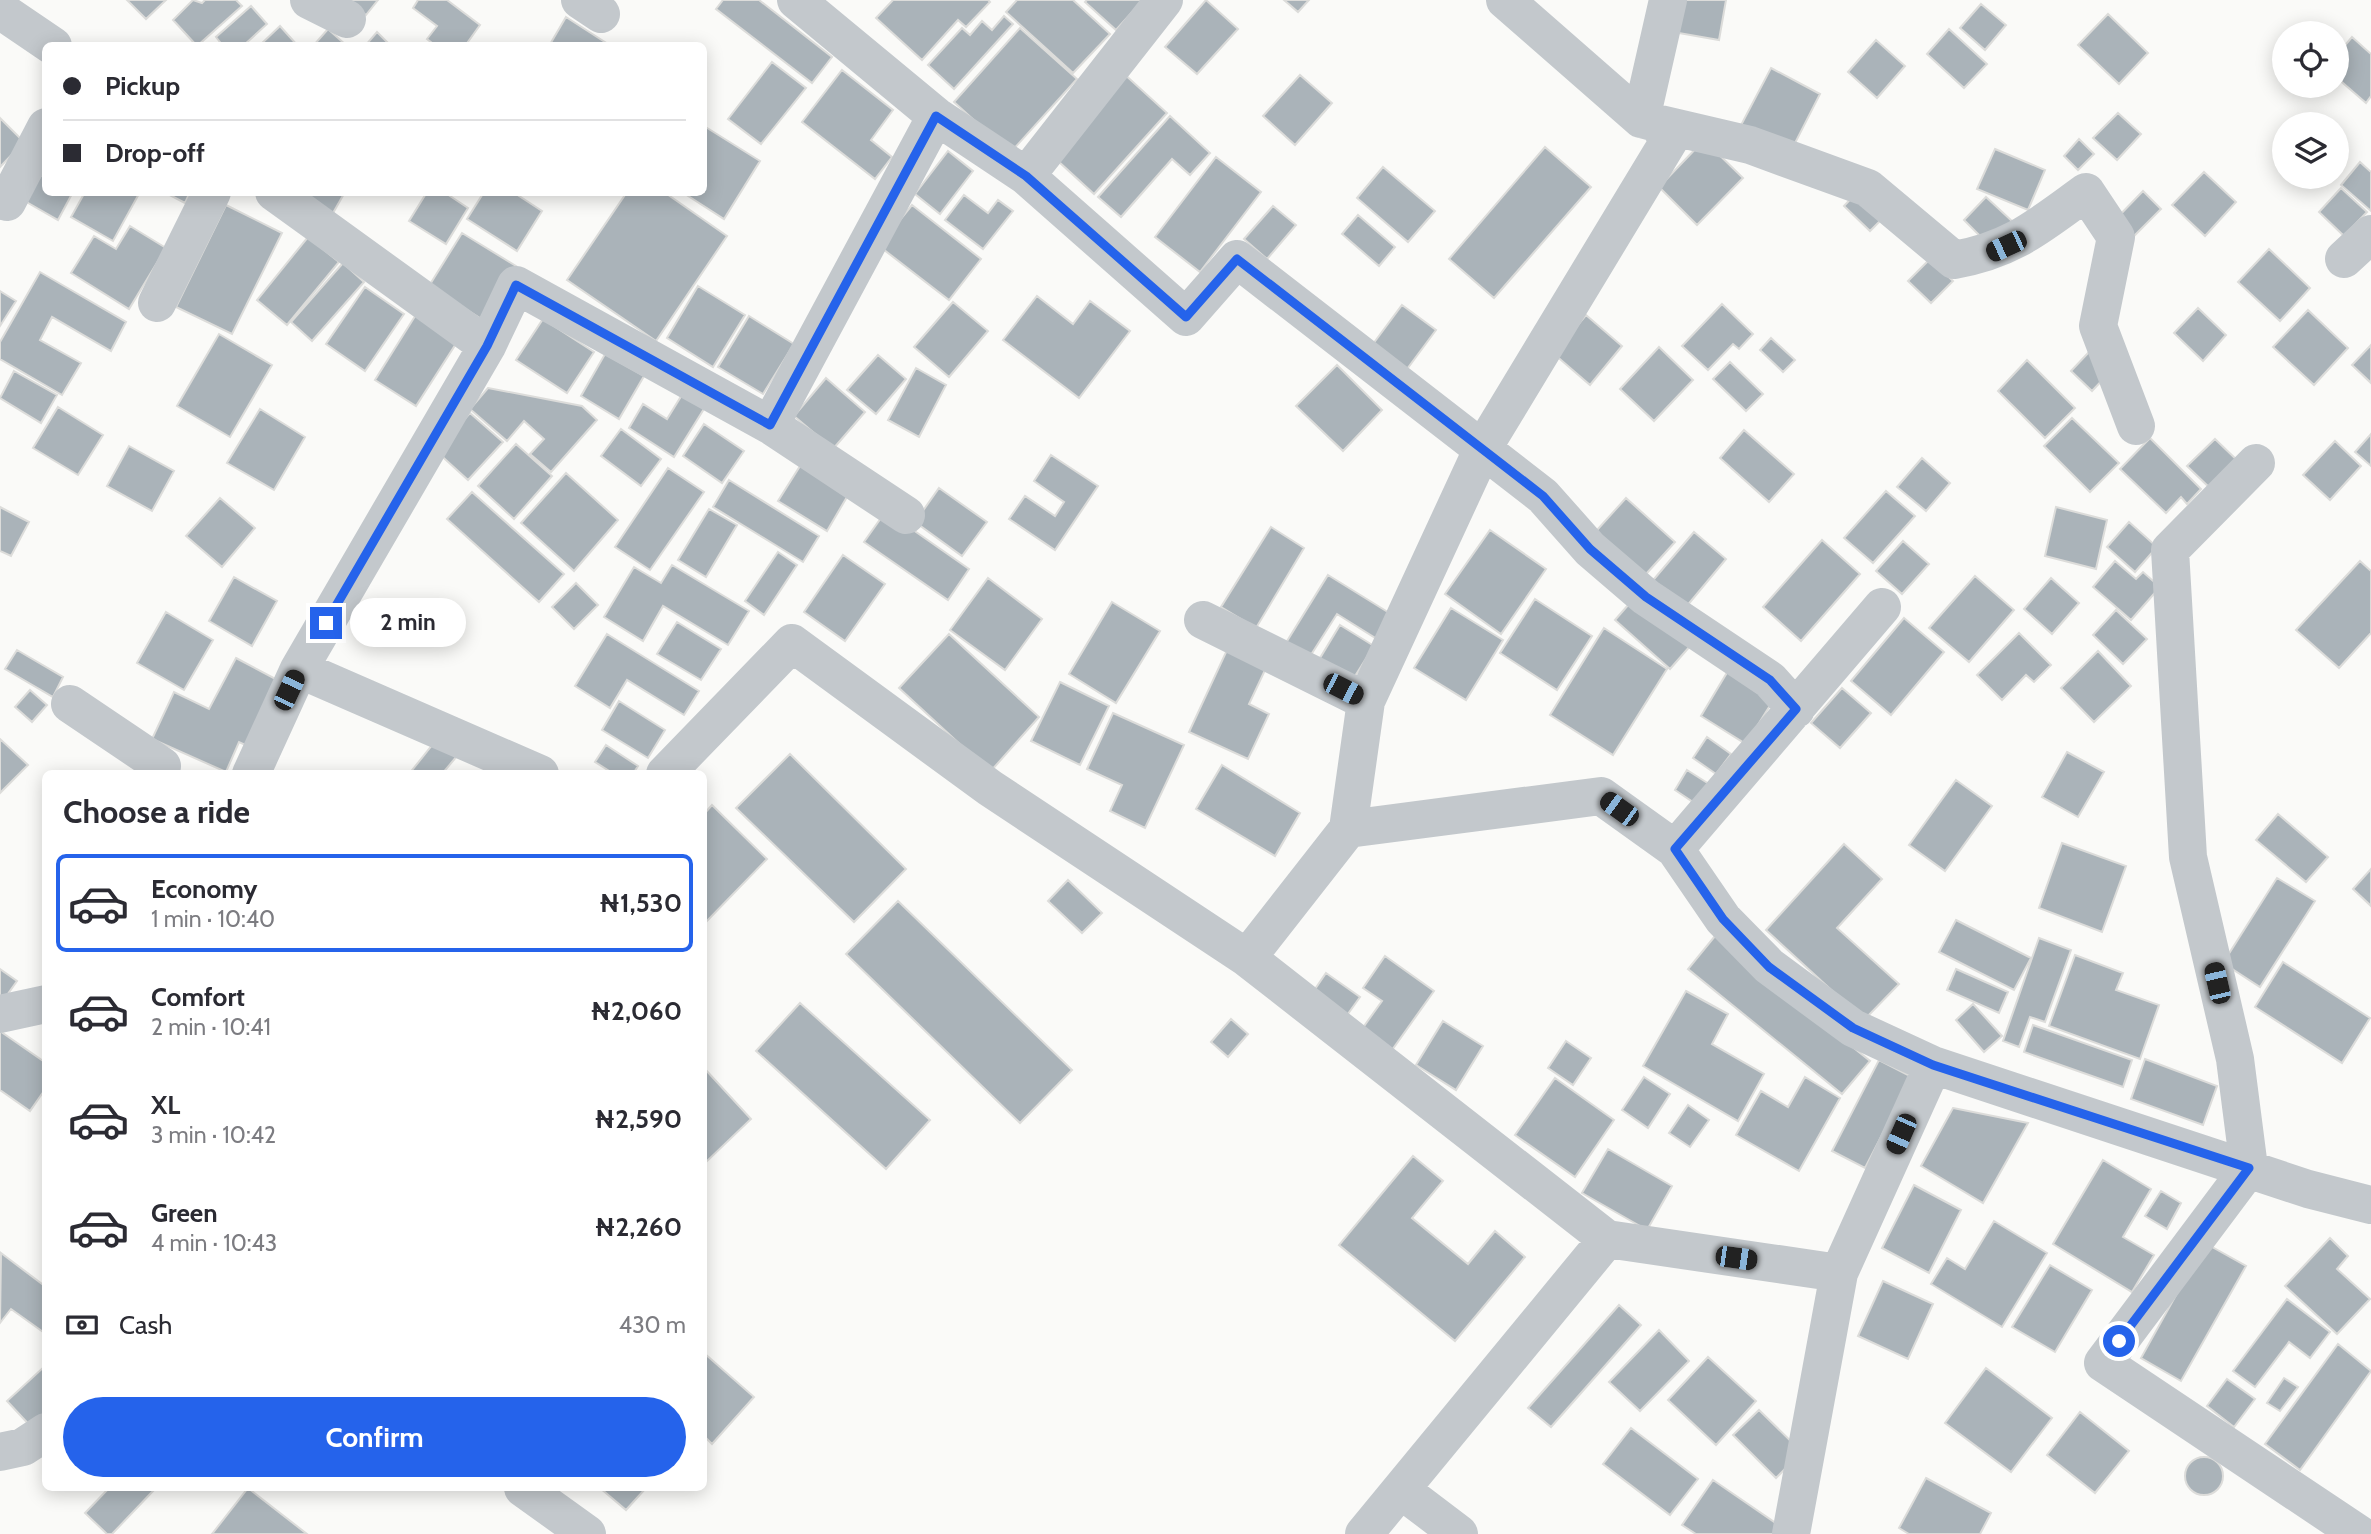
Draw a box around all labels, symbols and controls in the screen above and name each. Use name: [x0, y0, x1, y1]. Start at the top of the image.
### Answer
map controls: [2272, 21, 2349, 189]
button: locate: [2272, 21, 2349, 98]
text: Pickup: [105, 70, 180, 102]
button: layers: [2272, 112, 2349, 189]
text: Drop-off: [105, 137, 205, 169]
car: [1983, 228, 2030, 264]
callout: 2 min: [350, 598, 466, 648]
route end: [310, 607, 342, 639]
text: 2 min: [380, 608, 436, 636]
car: [271, 667, 308, 713]
car: [1320, 670, 1367, 708]
car: [1596, 788, 1643, 830]
text: Choose a ride: [63, 792, 250, 831]
icon: car: [67, 872, 130, 935]
text: Economy: [151, 873, 257, 905]
text: ₦1,530: [599, 887, 682, 919]
text: 1 min · 10:40: [151, 905, 275, 933]
car: [2203, 960, 2232, 1006]
icon: car: [67, 980, 130, 1043]
text: Comfort: [151, 981, 245, 1013]
text: ₦2,060: [590, 995, 682, 1027]
text: 2 min · 10:41: [151, 1013, 271, 1041]
icon: car: [67, 1088, 130, 1151]
text: XL: [151, 1089, 180, 1121]
text: ₦2,590: [594, 1103, 682, 1135]
car: [1883, 1111, 1920, 1157]
text: 3 min · 10:42: [151, 1121, 276, 1149]
icon: car: [67, 1196, 130, 1259]
text: Green: [151, 1197, 218, 1229]
text: ₦2,260: [595, 1211, 682, 1243]
text: 4 min · 10:43: [151, 1229, 277, 1257]
car: [1714, 1245, 1759, 1271]
icon: cash: [63, 1306, 101, 1344]
text: Cash: [119, 1309, 172, 1341]
text: 430 m: [619, 1311, 686, 1339]
route start: [2103, 1325, 2135, 1357]
button: Confirm: [63, 1397, 686, 1477]

